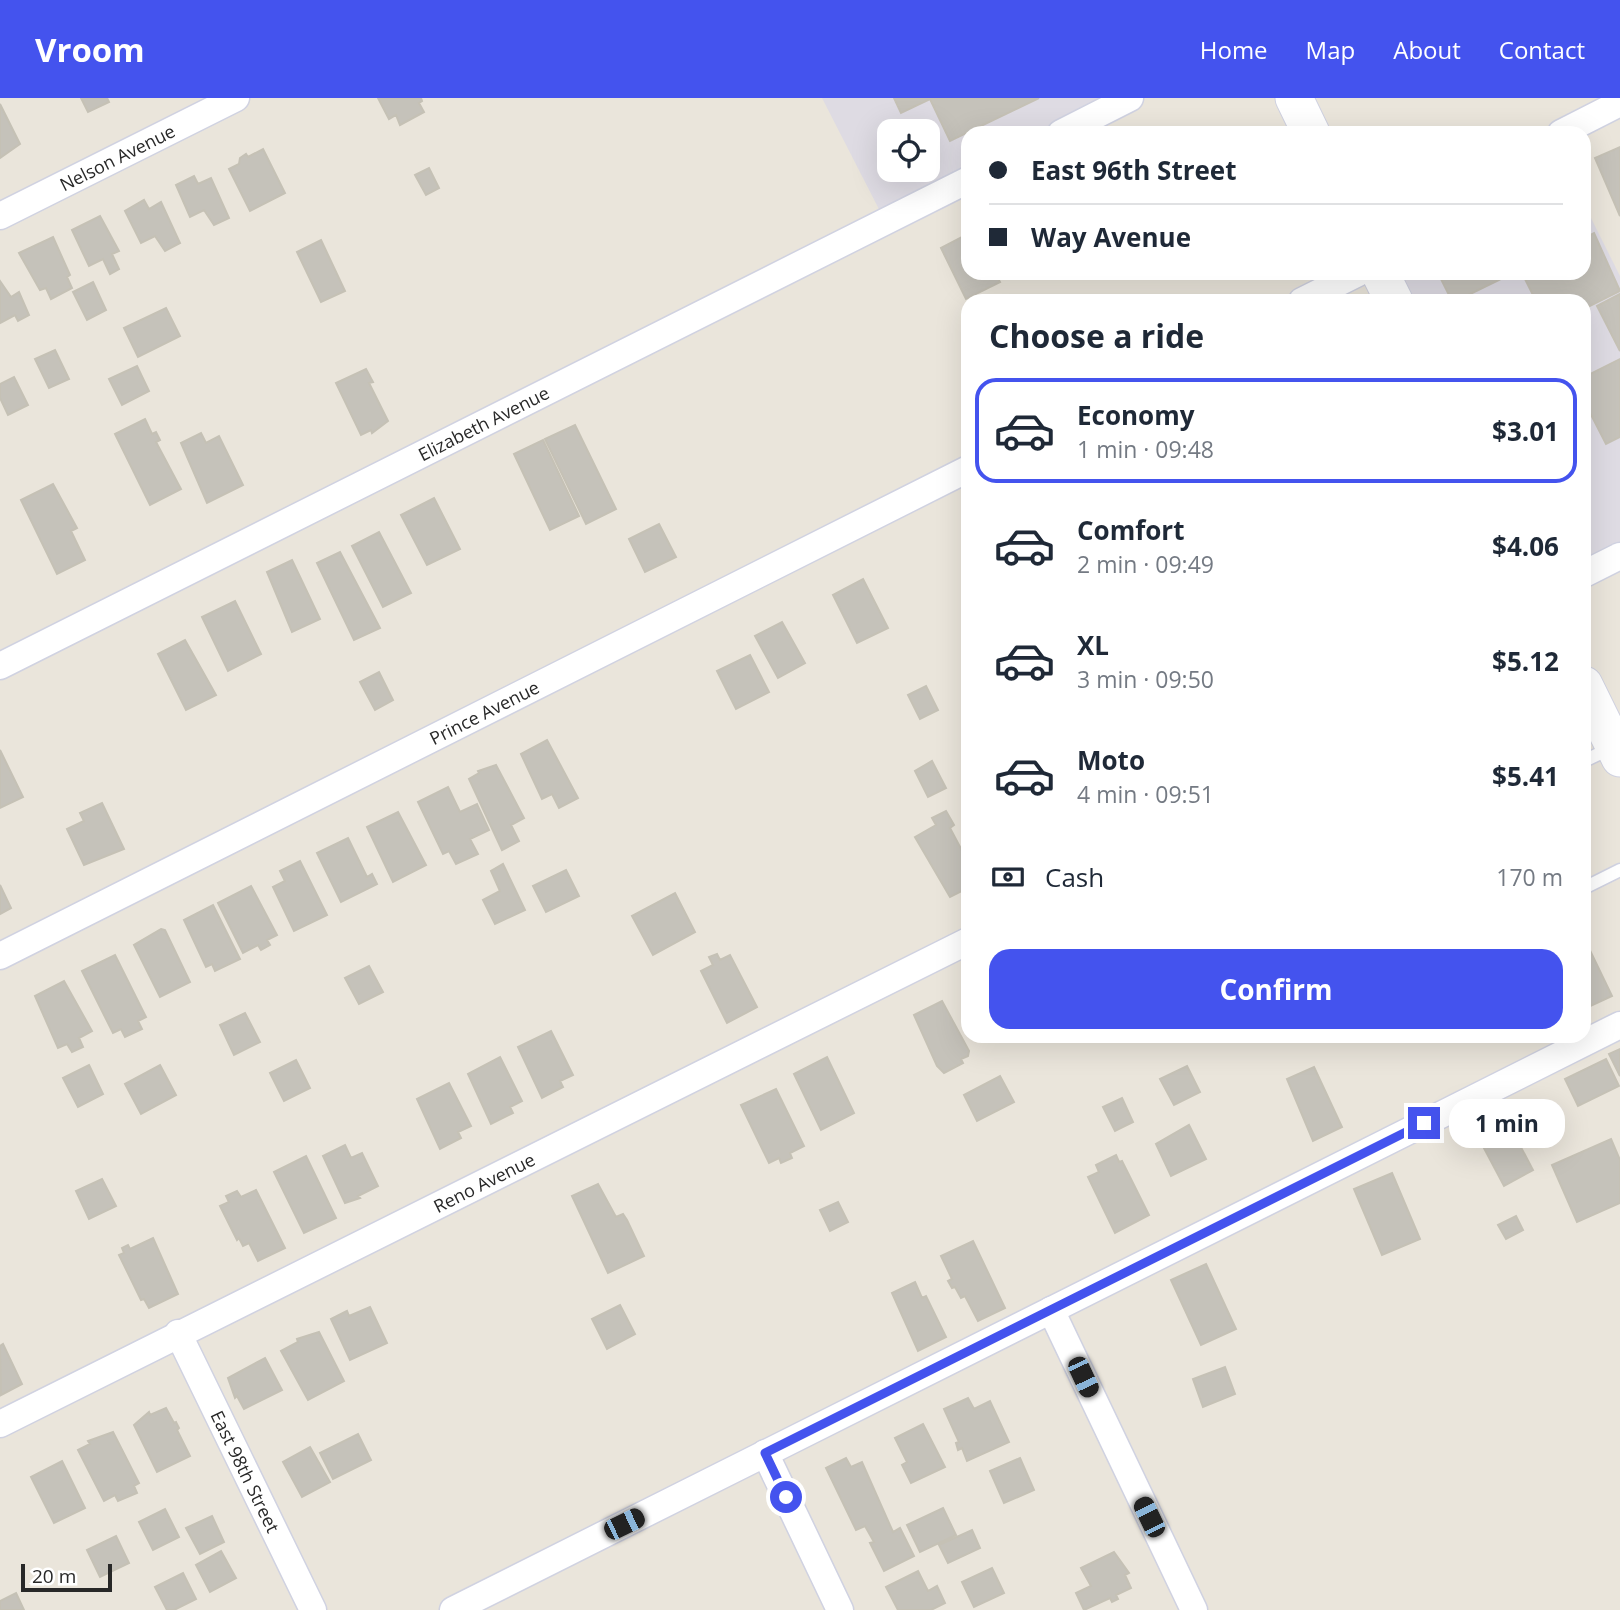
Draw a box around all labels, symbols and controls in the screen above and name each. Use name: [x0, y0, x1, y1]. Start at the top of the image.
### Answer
text: Vroom: [35, 27, 145, 72]
text: Home: [1200, 33, 1268, 66]
text: Map: [1306, 33, 1355, 66]
text: About: [1393, 33, 1461, 66]
text: Contact: [1499, 33, 1585, 66]
street label: Nelson Avenue: [55, 118, 179, 196]
map controls: [877, 119, 940, 182]
button: locate: [877, 119, 940, 182]
text: East 96th Street: [1031, 152, 1237, 188]
text: Way Avenue: [1031, 219, 1191, 255]
text: Choose a ride: [989, 314, 1204, 357]
street label: Elizabeth Avenue: [414, 380, 553, 466]
text: Economy: [1077, 397, 1195, 433]
icon: car: [993, 399, 1056, 462]
text: $3.01: [1492, 413, 1559, 449]
text: 1 min · 09:48: [1077, 433, 1214, 465]
text: Comfort: [1077, 512, 1184, 548]
icon: car: [993, 514, 1056, 577]
text: $4.06: [1492, 528, 1559, 564]
text: 2 min · 09:49: [1077, 548, 1214, 580]
text: XL: [1077, 627, 1109, 663]
icon: car: [993, 629, 1056, 692]
text: $5.12: [1492, 643, 1559, 679]
text: 3 min · 09:50: [1077, 663, 1214, 695]
street label: Prince Avenue: [425, 675, 543, 750]
text: Moto: [1077, 742, 1145, 778]
icon: car: [993, 744, 1056, 807]
text: $5.41: [1492, 758, 1559, 794]
text: 4 min · 09:51: [1077, 778, 1214, 810]
icon: cash: [989, 858, 1027, 896]
text: Cash: [1045, 859, 1104, 895]
text: 170 m: [1496, 861, 1563, 893]
button: Confirm: [989, 949, 1563, 1029]
callout: 1 min: [1448, 1098, 1564, 1148]
route end: [1408, 1107, 1440, 1139]
text: 1 min: [1475, 1107, 1539, 1139]
street label: Reno Avenue: [429, 1147, 539, 1218]
car: [1065, 1354, 1102, 1400]
street label: East 98th Street: [206, 1407, 285, 1536]
route start: [770, 1481, 802, 1513]
car: [1131, 1494, 1168, 1540]
car: [601, 1505, 648, 1543]
scale bar: [21, 1561, 112, 1593]
text: 20 m: [32, 1563, 76, 1589]

